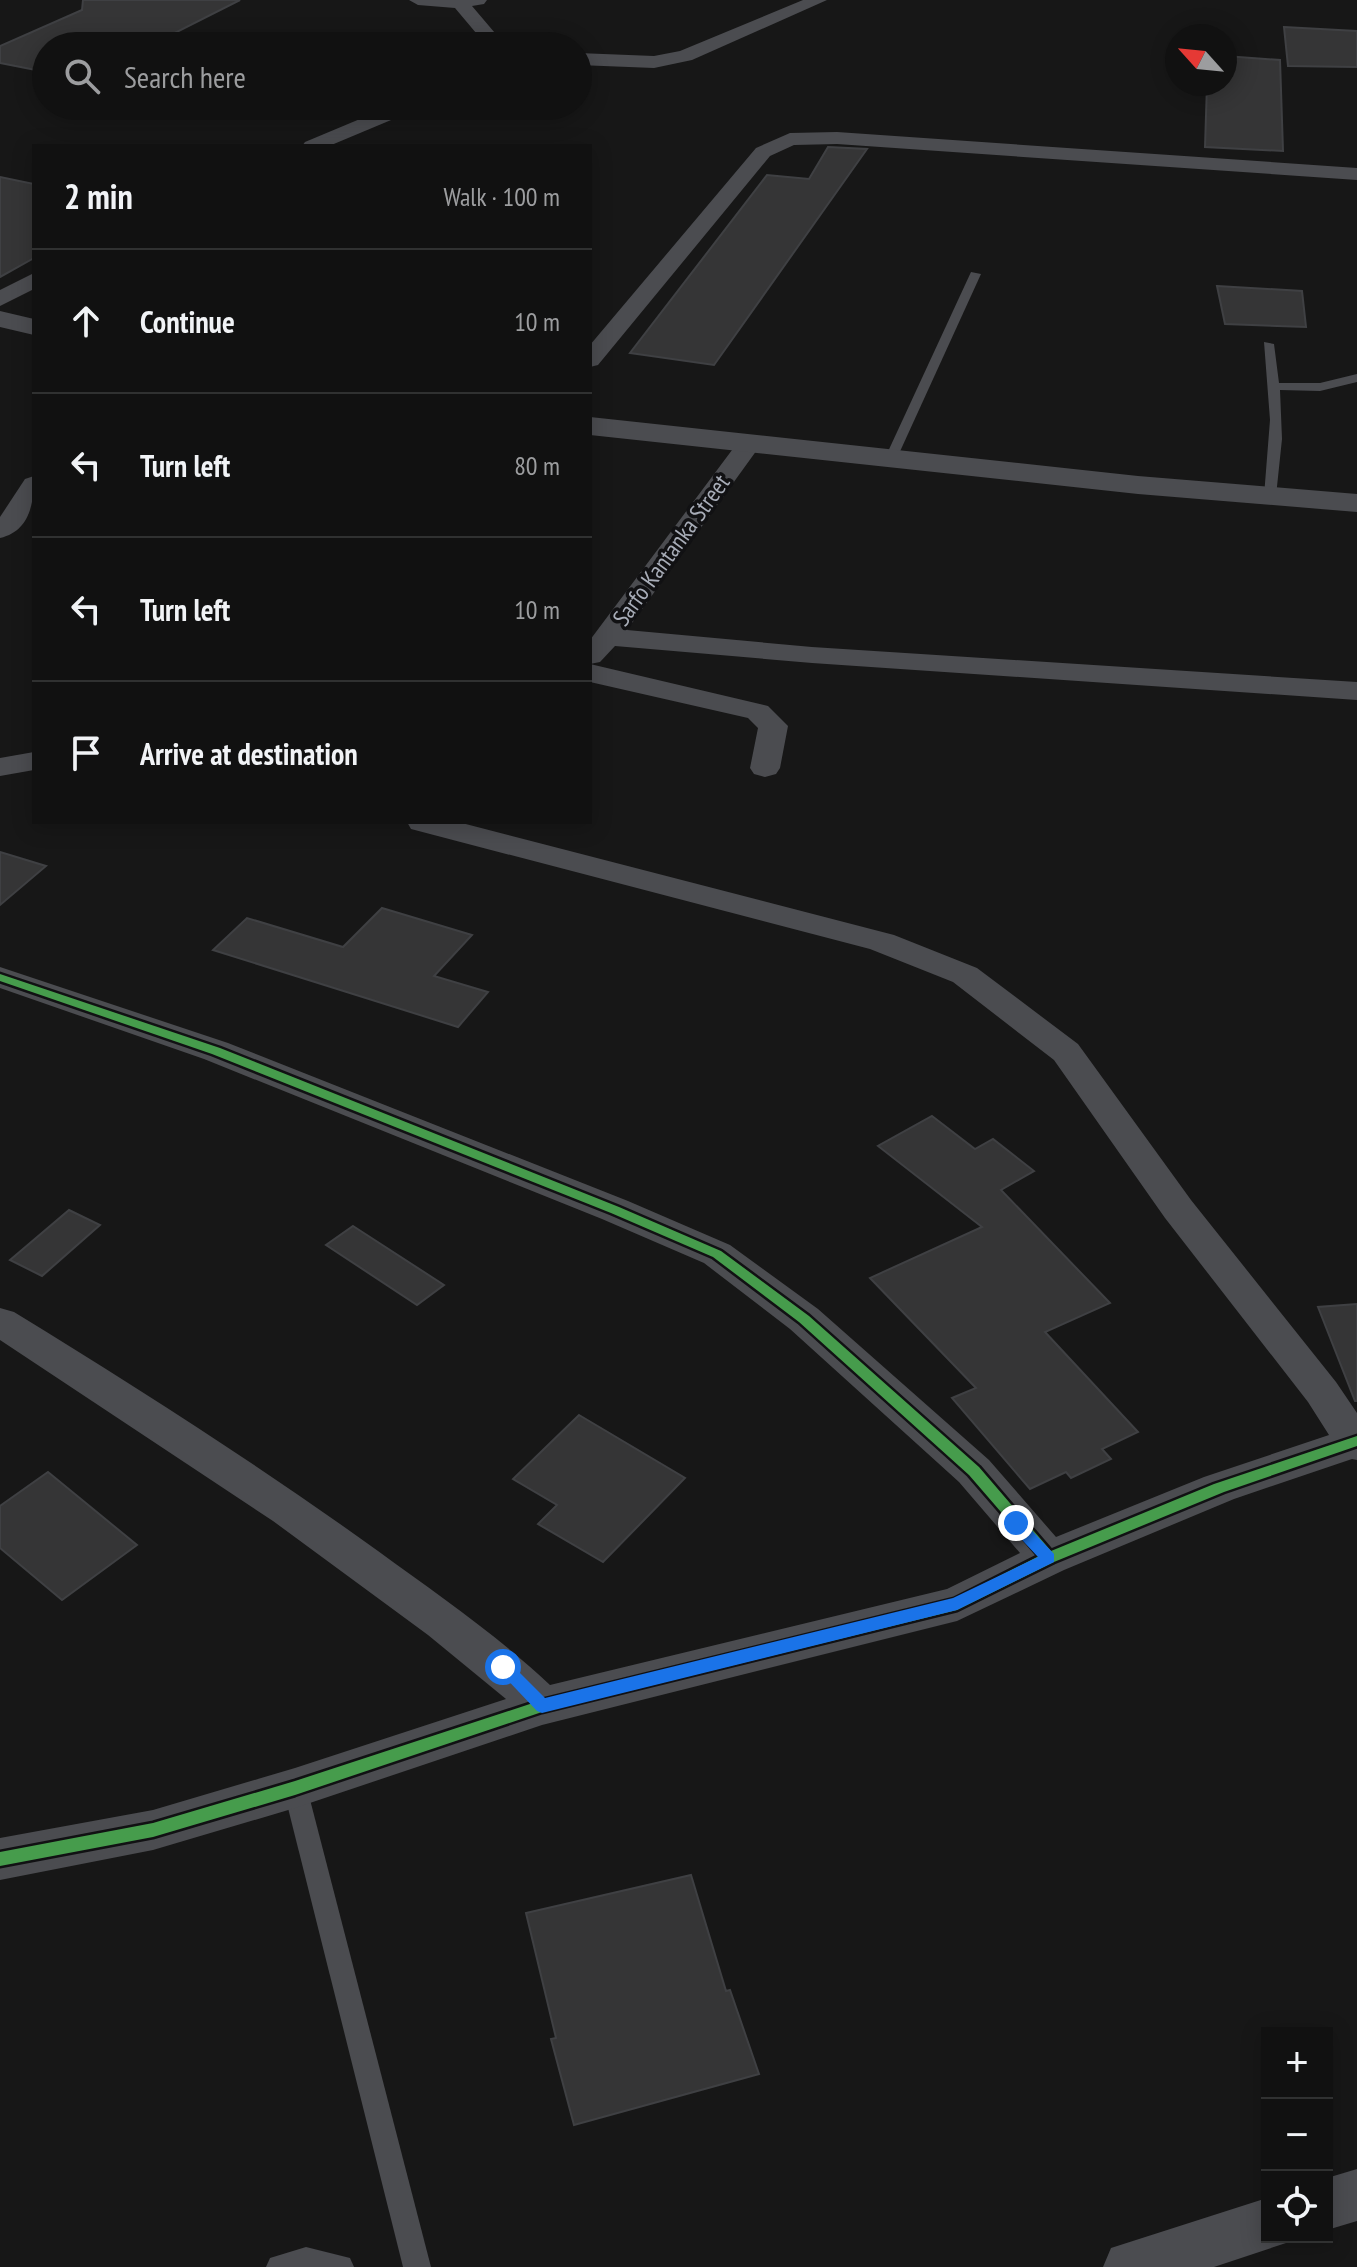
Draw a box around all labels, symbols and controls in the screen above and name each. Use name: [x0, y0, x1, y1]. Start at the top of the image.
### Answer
north arrow: [1165, 24, 1237, 96]
search box: [32, 32, 592, 120]
icon: search: [60, 54, 104, 98]
text: Search here: [124, 57, 246, 96]
text: 2 min: [64, 174, 133, 218]
text: Walk · 100 m: [443, 180, 560, 213]
icon: ahead: [64, 299, 108, 343]
text: Continue: [140, 302, 235, 341]
text: 10 m: [514, 305, 560, 338]
icon: left: [64, 443, 108, 487]
text: Turn left: [140, 446, 230, 485]
text: 80 m: [514, 449, 560, 482]
street label: Sarfo Kantanka Street: [606, 468, 737, 632]
icon: left: [64, 587, 108, 631]
text: Turn left: [140, 590, 230, 629]
text: 10 m: [514, 593, 560, 626]
icon: arrive: [64, 731, 108, 775]
text: Arrive at destination: [140, 734, 358, 773]
route end: [998, 1505, 1034, 1541]
route start: [485, 1649, 521, 1685]
map controls: [1261, 2027, 1333, 2243]
button: +: [1261, 2027, 1333, 2099]
button: −: [1261, 2099, 1333, 2171]
button: locate: [1261, 2171, 1333, 2243]

